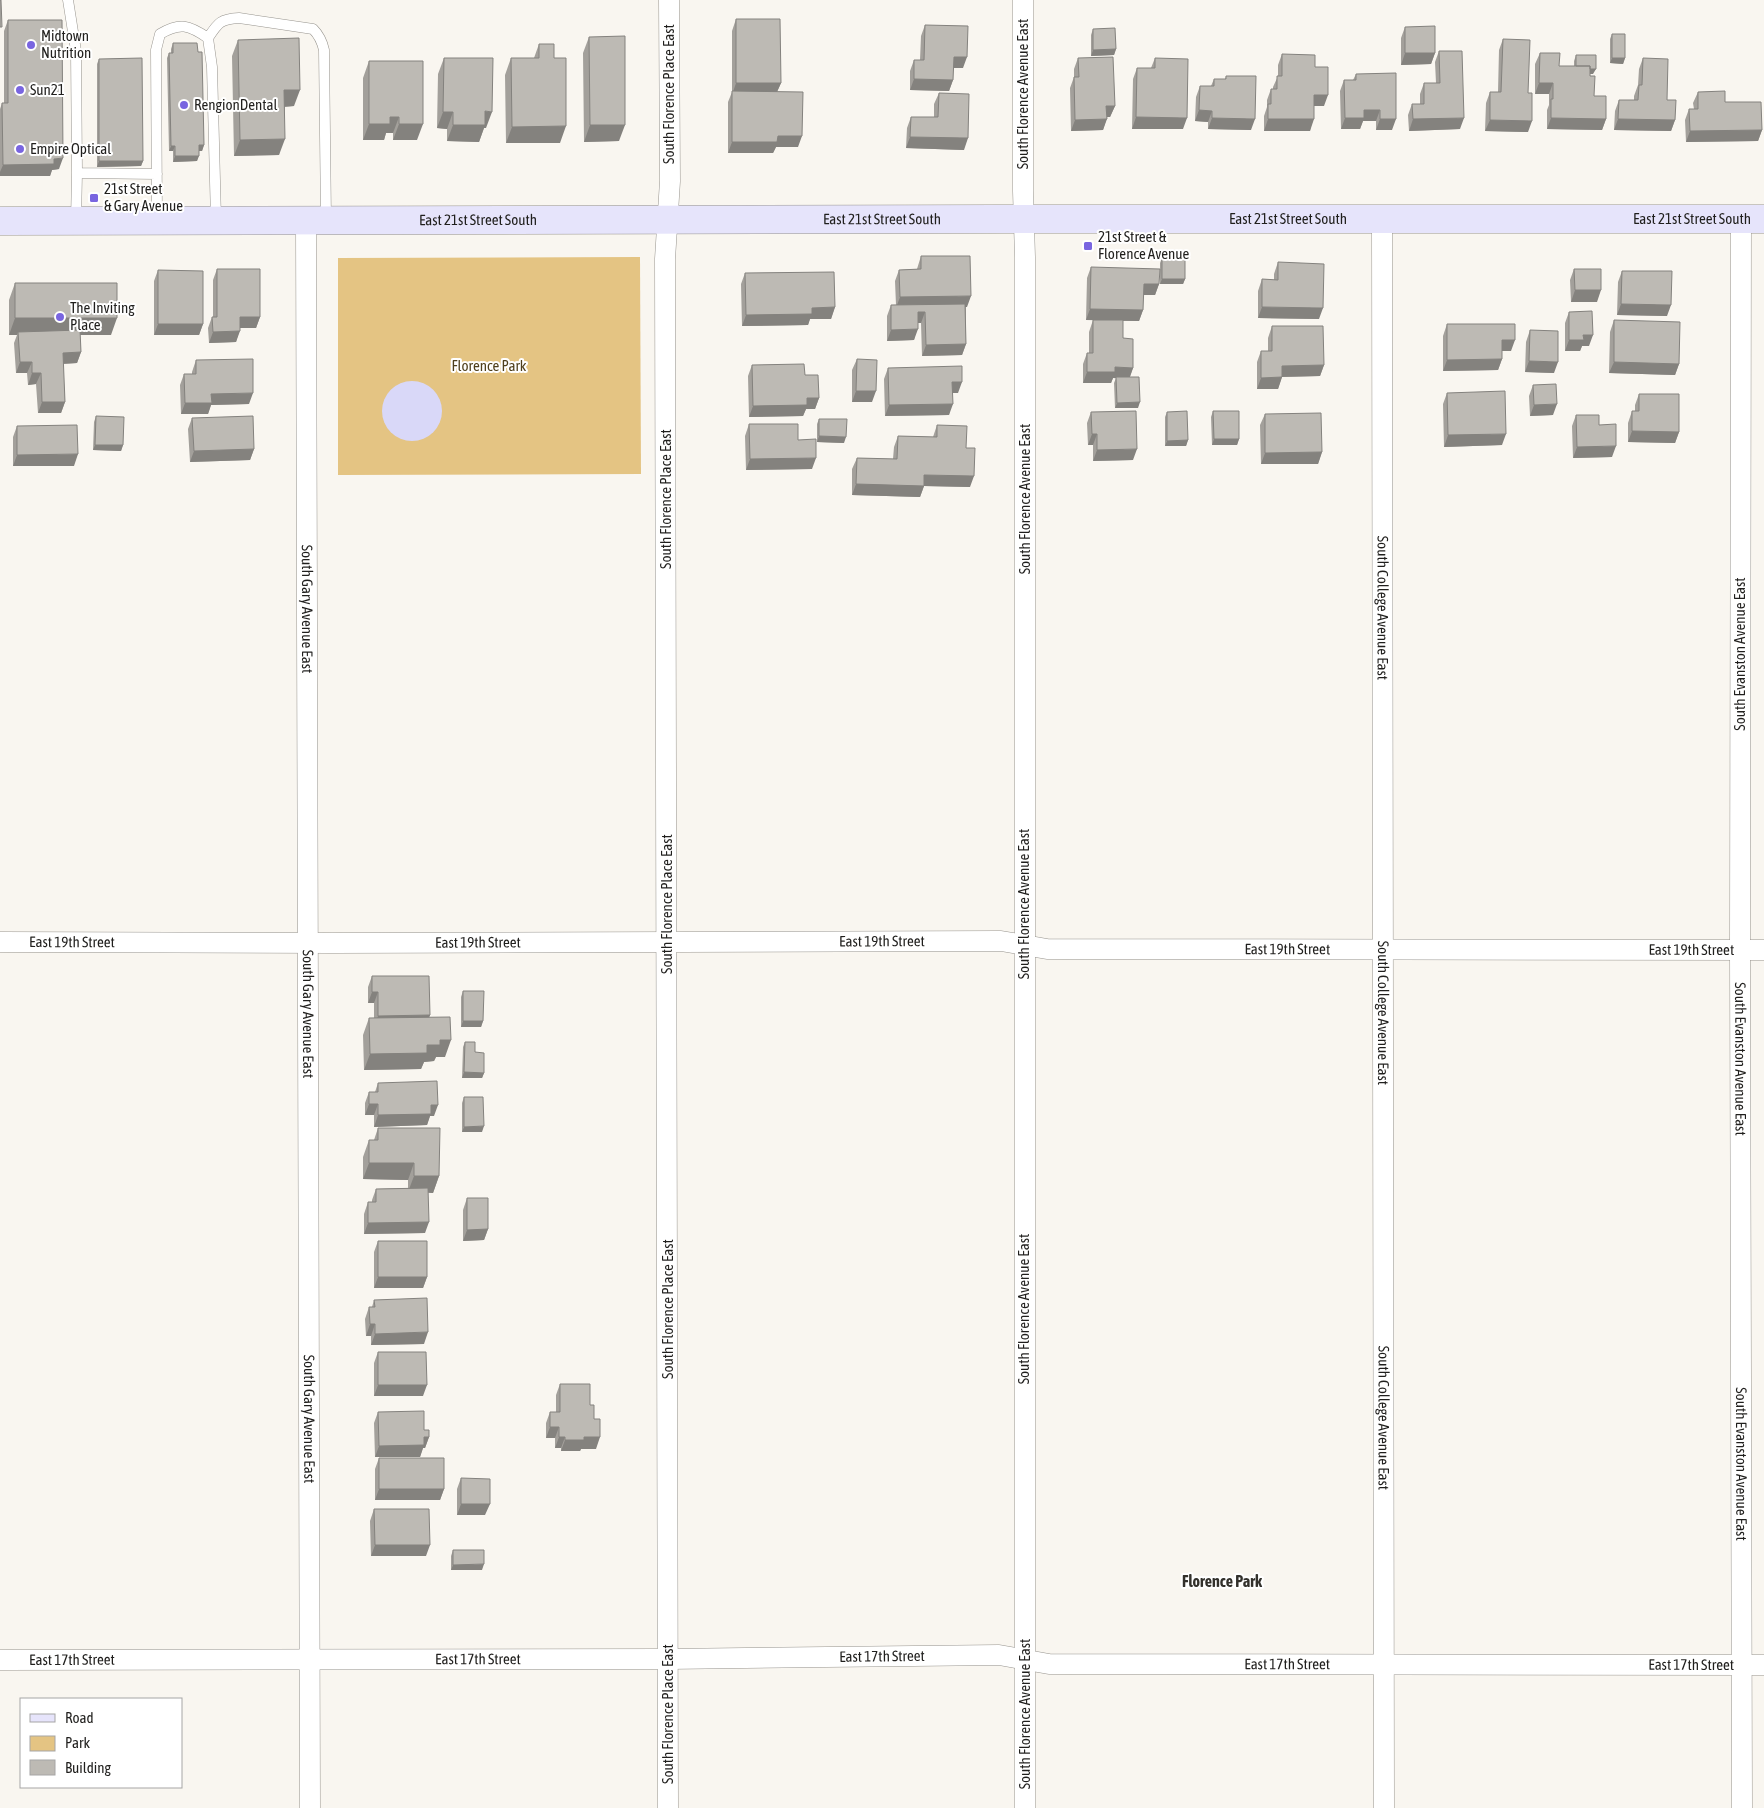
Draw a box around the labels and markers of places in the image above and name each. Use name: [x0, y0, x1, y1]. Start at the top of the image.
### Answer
place label: Midtown Nutrition: [41, 27, 91, 61]
marker: Midtown Nutrition: [25, 39, 37, 51]
place label: Sun21: [30, 81, 65, 98]
marker: Sun21: [14, 84, 26, 96]
place label: RengionDental: [194, 96, 278, 113]
marker: RengionDental: [178, 99, 190, 111]
place label: Empire Optical: [30, 140, 111, 157]
marker: Empire Optical: [14, 143, 26, 155]
place label: 21st Street & Gary Avenue: [104, 180, 183, 214]
marker: 21st Street & Gary Avenue: [88, 192, 100, 204]
place label: 21st Street & Florence Avenue: [1098, 228, 1190, 262]
marker: 21st Street & Florence Avenue: [1082, 240, 1094, 252]
place label: The Inviting Place: [70, 299, 135, 333]
marker: The Inviting Place: [54, 311, 66, 323]

